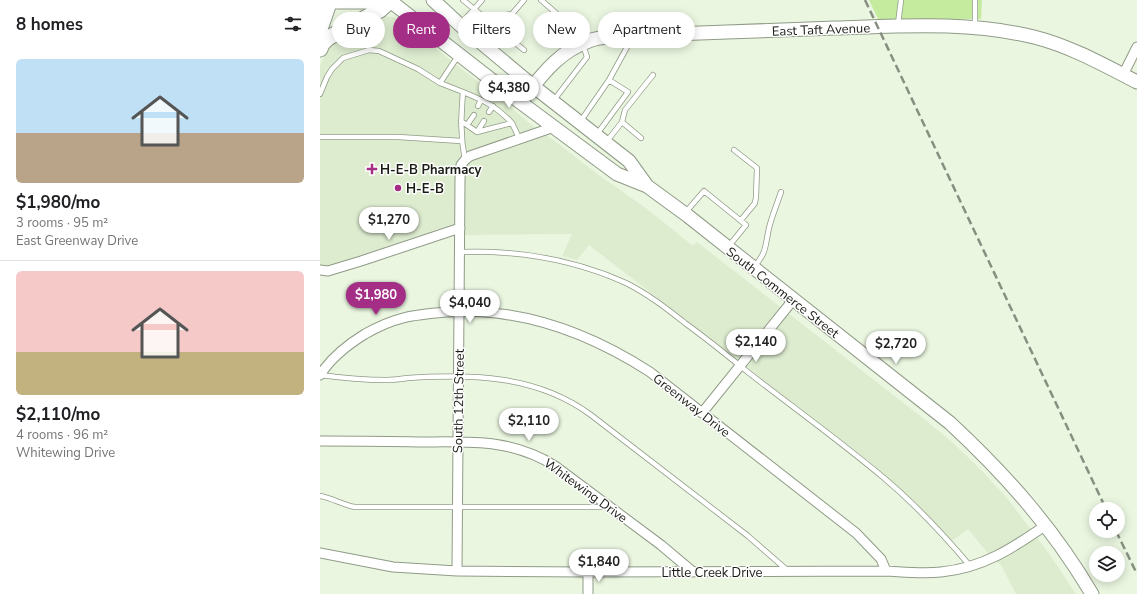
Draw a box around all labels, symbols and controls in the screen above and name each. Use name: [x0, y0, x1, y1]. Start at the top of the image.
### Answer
chip: Buy: [332, 12, 385, 48]
chip: Rent: [393, 12, 450, 48]
chip: Filters: [458, 12, 525, 48]
chip: New: [533, 12, 590, 48]
chip: Apartment: [598, 12, 695, 48]
text: 8 homes: [16, 13, 83, 36]
icon: filters: [282, 13, 304, 35]
street label: East Taft Avenue: [772, 19, 871, 41]
pin: $4,380: [476, 75, 542, 109]
text: $4,380: [488, 79, 530, 97]
icon: home: [124, 85, 196, 157]
place label: H-E-B Pharmacy: [380, 161, 482, 179]
marker: H-E-B Pharmacy: [367, 164, 377, 174]
place label: H-E-B: [406, 180, 444, 198]
marker: H-E-B: [393, 183, 403, 193]
text: $1,980/mo: [16, 191, 100, 214]
pin: $1,270: [356, 207, 422, 241]
text: $1,270: [368, 211, 410, 229]
text: 3 rooms · 95 m²: [16, 214, 108, 232]
text: East Greenway Drive: [16, 232, 138, 250]
street label: South Commerce Street: [722, 243, 843, 343]
pin: $1,980: [343, 282, 409, 316]
text: $1,980: [355, 286, 397, 304]
pin: $4,040: [437, 290, 503, 324]
text: $4,040: [449, 294, 491, 312]
icon: home: [124, 297, 196, 369]
pin: $2,140: [723, 329, 789, 363]
pin: $2,720: [863, 331, 929, 365]
text: $2,140: [735, 333, 777, 351]
text: $2,720: [875, 335, 917, 353]
street label: South 12th Street: [449, 348, 469, 453]
street label: Greenway Drive: [649, 370, 734, 442]
text: $2,110/mo: [16, 403, 100, 426]
pin: $2,110: [496, 408, 562, 442]
text: $2,110: [508, 412, 550, 430]
text: 4 rooms · 96 m²: [16, 426, 108, 444]
text: Whitewing Drive: [16, 444, 115, 462]
street label: Whitewing Drive: [540, 454, 631, 527]
map controls: [1089, 502, 1125, 582]
button: locate: [1089, 502, 1125, 538]
button: layers: [1089, 546, 1125, 582]
pin: $1,840: [566, 549, 632, 583]
text: $1,840: [578, 553, 620, 571]
street label: Little Creek Drive: [662, 564, 763, 582]

